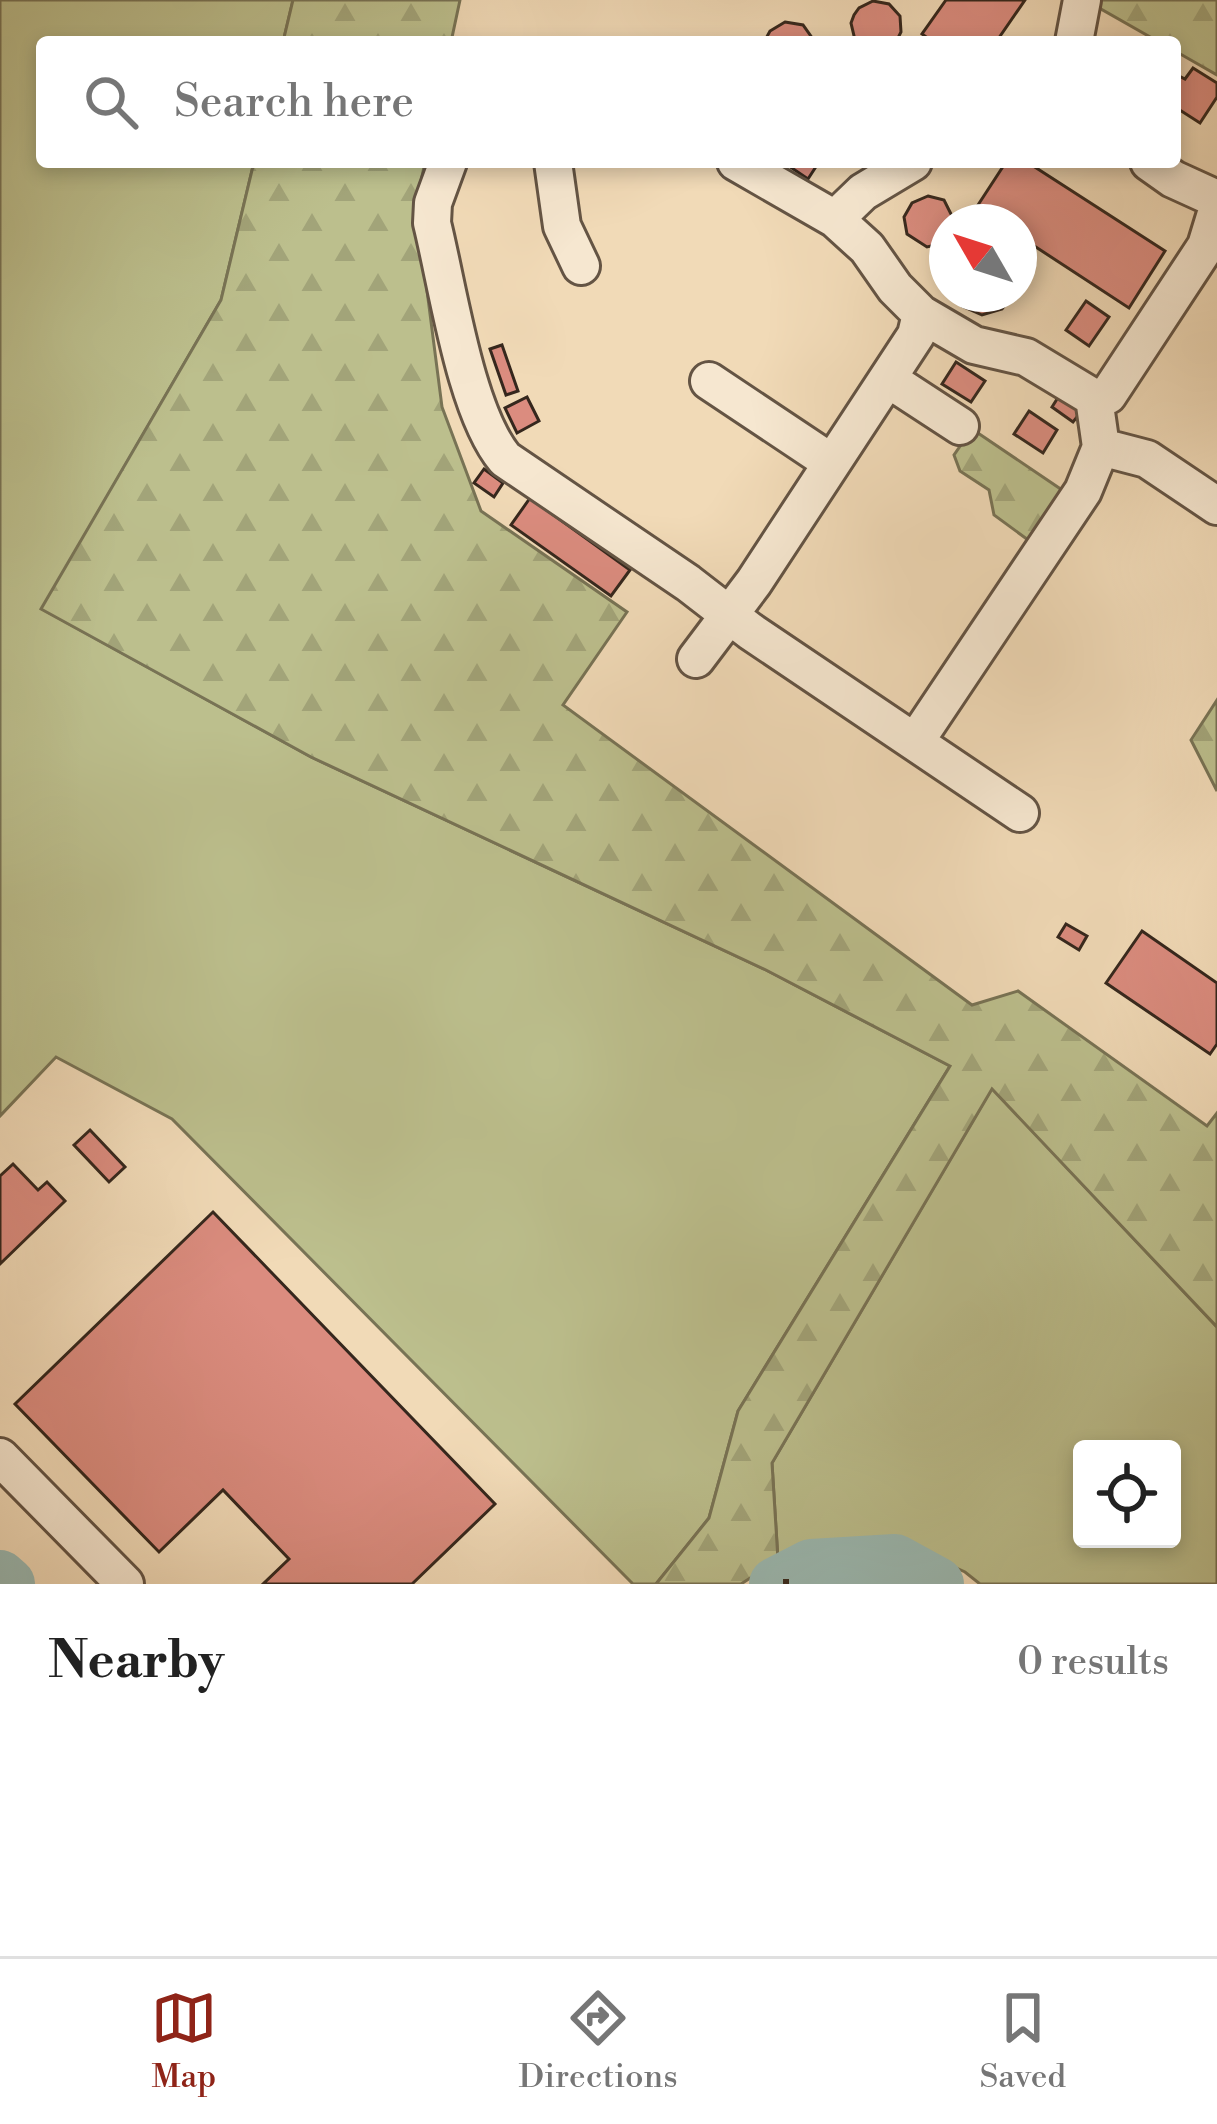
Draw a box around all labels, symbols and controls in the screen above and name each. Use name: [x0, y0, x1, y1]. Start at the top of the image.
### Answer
search box: [36, 36, 1181, 168]
icon: search: [78, 69, 144, 135]
text: Search here: [174, 74, 414, 131]
north arrow: [929, 204, 1037, 312]
map controls: [1073, 1440, 1181, 1548]
button: locate: [1073, 1440, 1181, 1548]
text: Nearby: [48, 1630, 224, 1694]
text: 0 results: [1017, 1638, 1169, 1687]
tab: Map: [151, 1985, 217, 2098]
tab: Directions: [519, 1985, 678, 2098]
tab: Saved: [979, 1985, 1066, 2098]

